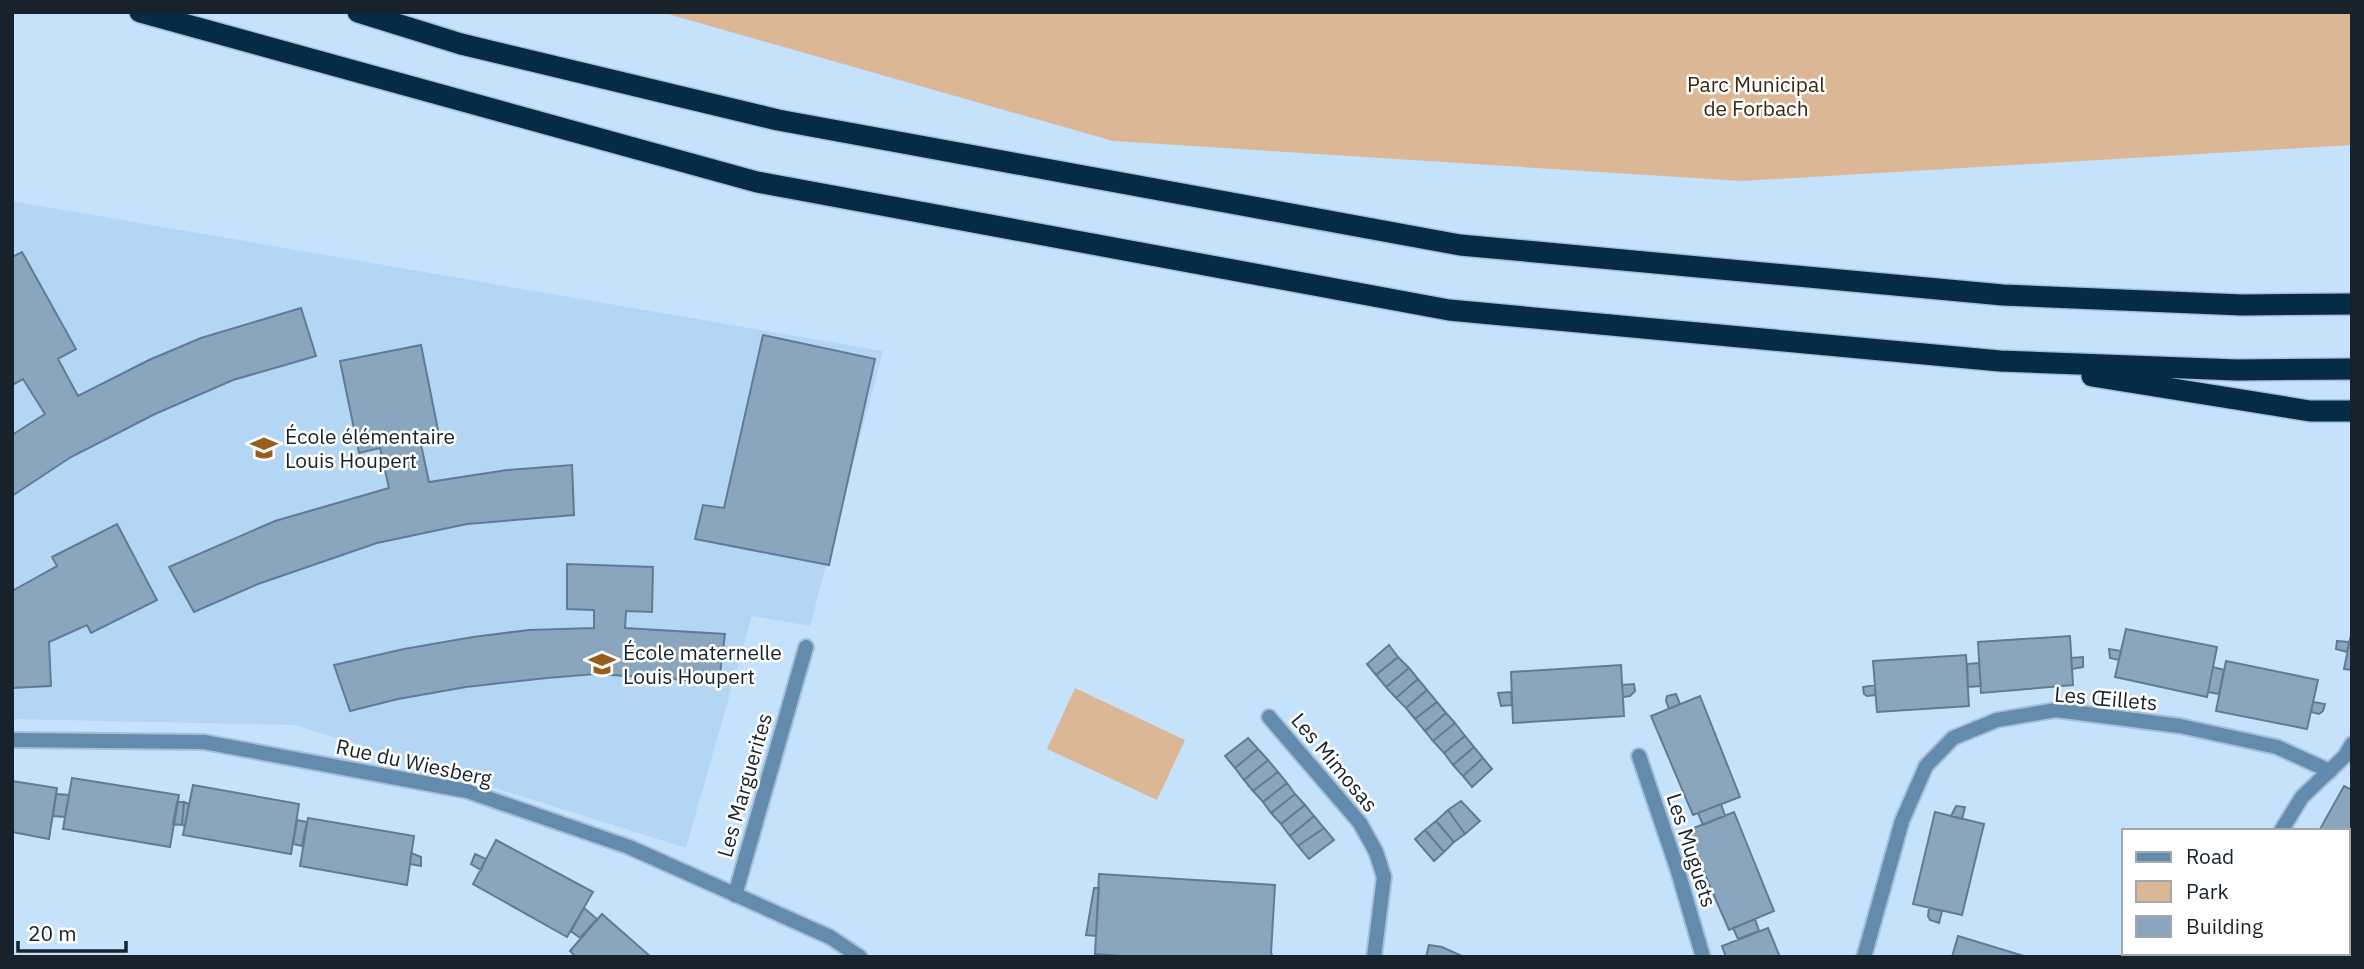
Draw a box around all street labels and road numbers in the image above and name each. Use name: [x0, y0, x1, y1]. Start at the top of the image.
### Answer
street label: Les Œillets: [2053, 680, 2159, 716]
street label: Les Mimosas: [1285, 707, 1385, 817]
street label: Les Marguerites: [710, 710, 778, 860]
street label: Rue du Wiesberg: [333, 732, 495, 792]
street label: Les Muguets: [1660, 790, 1724, 910]

